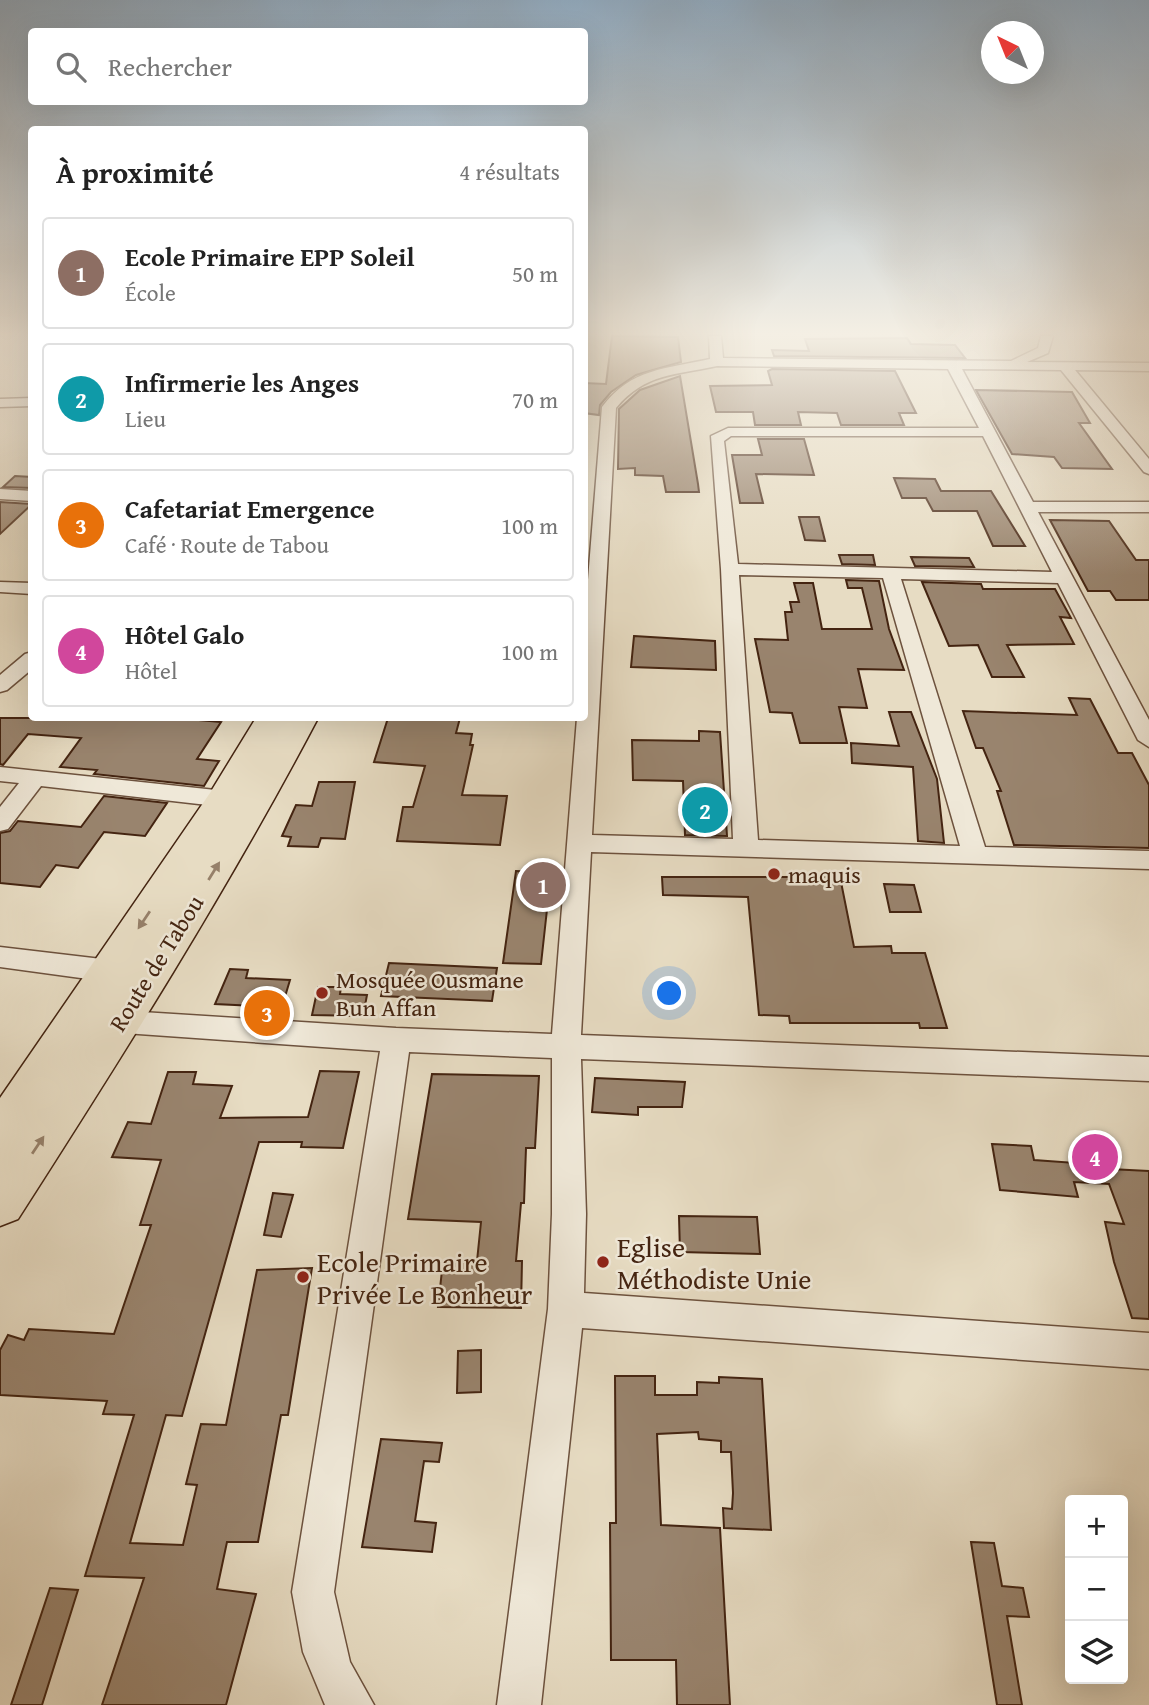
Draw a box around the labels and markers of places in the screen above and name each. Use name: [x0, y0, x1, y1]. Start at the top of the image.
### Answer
pin: 2: [682, 784, 728, 836]
place label: maquis: [788, 857, 861, 892]
pin: 1: [520, 859, 566, 911]
marker: maquis: [766, 866, 782, 882]
place label: Mosquée Ousmane Bun Affan: [336, 962, 524, 1025]
marker: Mosquée Ousmane Bun Affan: [314, 985, 330, 1001]
pin: 3: [244, 987, 290, 1039]
pin: 4: [1072, 1131, 1118, 1183]
place label: Eglise Méthodiste Unie: [617, 1226, 811, 1299]
place label: Ecole Primaire Privée Le Bonheur: [317, 1241, 533, 1314]
marker: Eglise Méthodiste Unie: [595, 1254, 611, 1270]
marker: Ecole Primaire Privée Le Bonheur: [295, 1269, 311, 1285]

